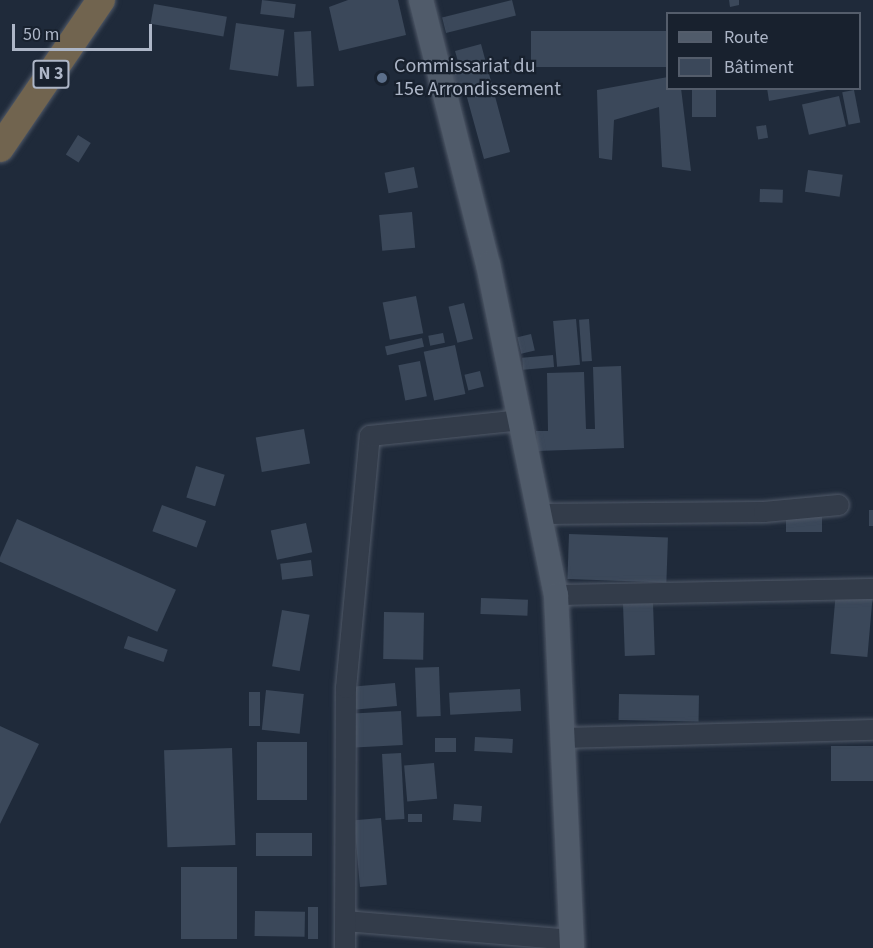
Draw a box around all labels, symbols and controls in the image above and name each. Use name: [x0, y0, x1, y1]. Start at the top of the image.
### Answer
scale bar: [15, 12, 154, 50]
legend: [666, 12, 861, 90]
text: 50 m: [23, 22, 59, 47]
text: Route: [724, 25, 768, 50]
place label: Commissariat du 15e Arrondissement: [394, 54, 561, 101]
text: Bâtiment: [724, 55, 794, 80]
road number: N 3: [32, 59, 70, 89]
marker: Commissariat du 15e Arrondissement: [375, 71, 389, 85]

